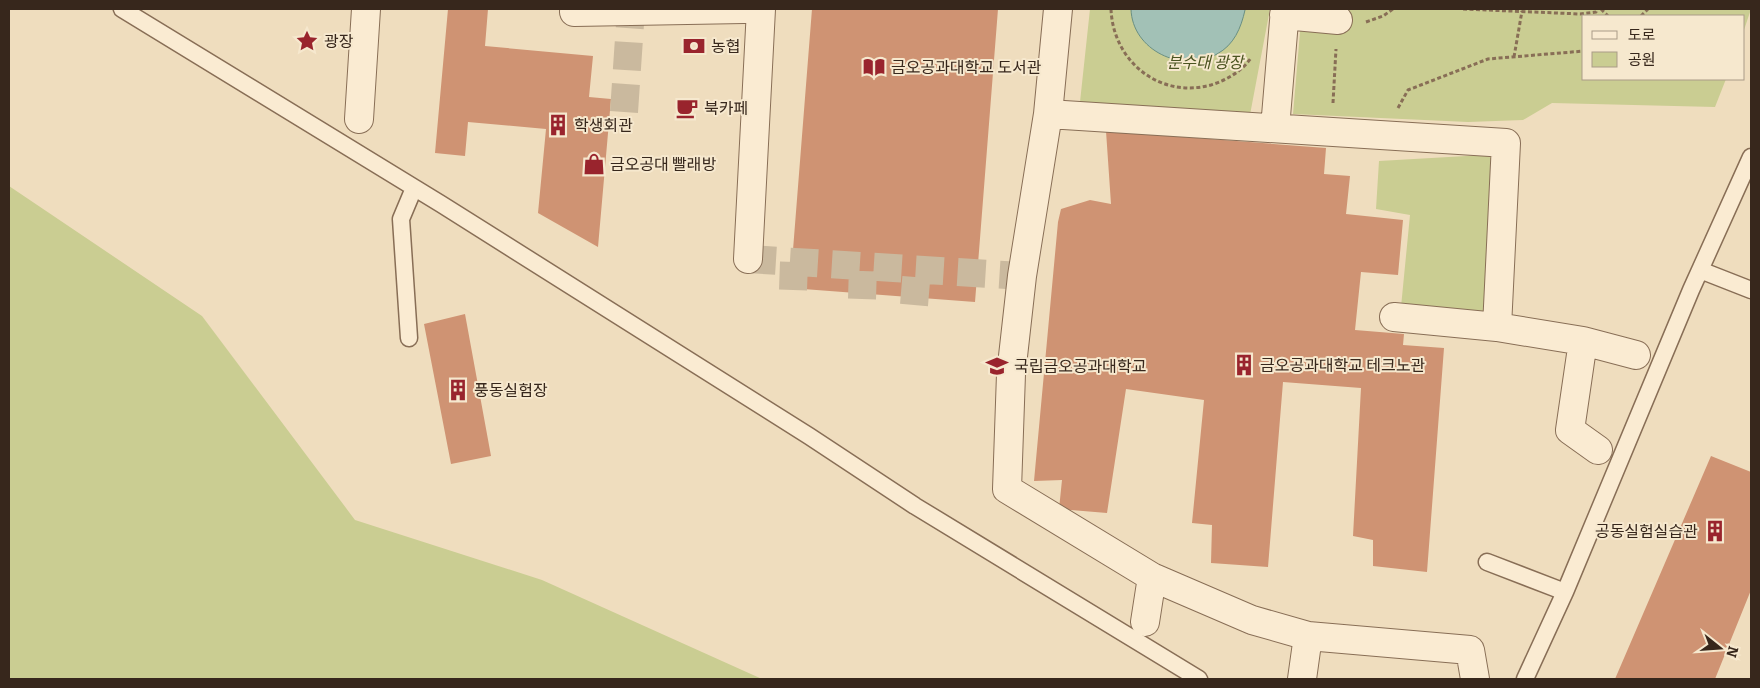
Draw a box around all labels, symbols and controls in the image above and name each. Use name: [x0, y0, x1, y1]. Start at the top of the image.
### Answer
legend: [1582, 15, 1745, 80]
text: 도로: [1628, 26, 1656, 44]
place icon: 광장: [294, 28, 320, 54]
place label: 광장: [324, 32, 354, 51]
bank icon: 농협: [681, 33, 707, 59]
place label: 농협: [711, 37, 740, 56]
text: 공원: [1628, 51, 1656, 69]
park label: 분수대 광장: [1167, 53, 1246, 72]
library icon: 금오공과대학교 도서관: [861, 54, 887, 80]
place label: 금오공과대학교 도서관: [891, 58, 1042, 77]
cafe icon: 북카페: [674, 95, 700, 121]
place label: 북카페: [704, 99, 748, 118]
building icon: 학생회관: [545, 112, 571, 138]
place label: 학생회관: [574, 116, 633, 135]
shop icon: 금오공대 빨래방: [581, 151, 607, 177]
place label: 금오공대 빨래방: [610, 155, 717, 174]
building icon: 금오공과대학교 테크노관: [1231, 352, 1257, 378]
school or university icon: 국립금오공과대학교: [984, 353, 1010, 379]
place label: 금오공과대학교 테크노관: [1260, 356, 1425, 375]
place label: 국립금오공과대학교: [1014, 357, 1146, 376]
building icon: 풍동실험장: [445, 377, 471, 403]
place label: 풍동실험장: [474, 381, 548, 400]
building icon: 공동실험실습관: [1702, 518, 1728, 544]
place label: 공동실험실습관: [1595, 522, 1698, 541]
north arrow: [1695, 623, 1745, 673]
text: N: [1722, 644, 1742, 659]

